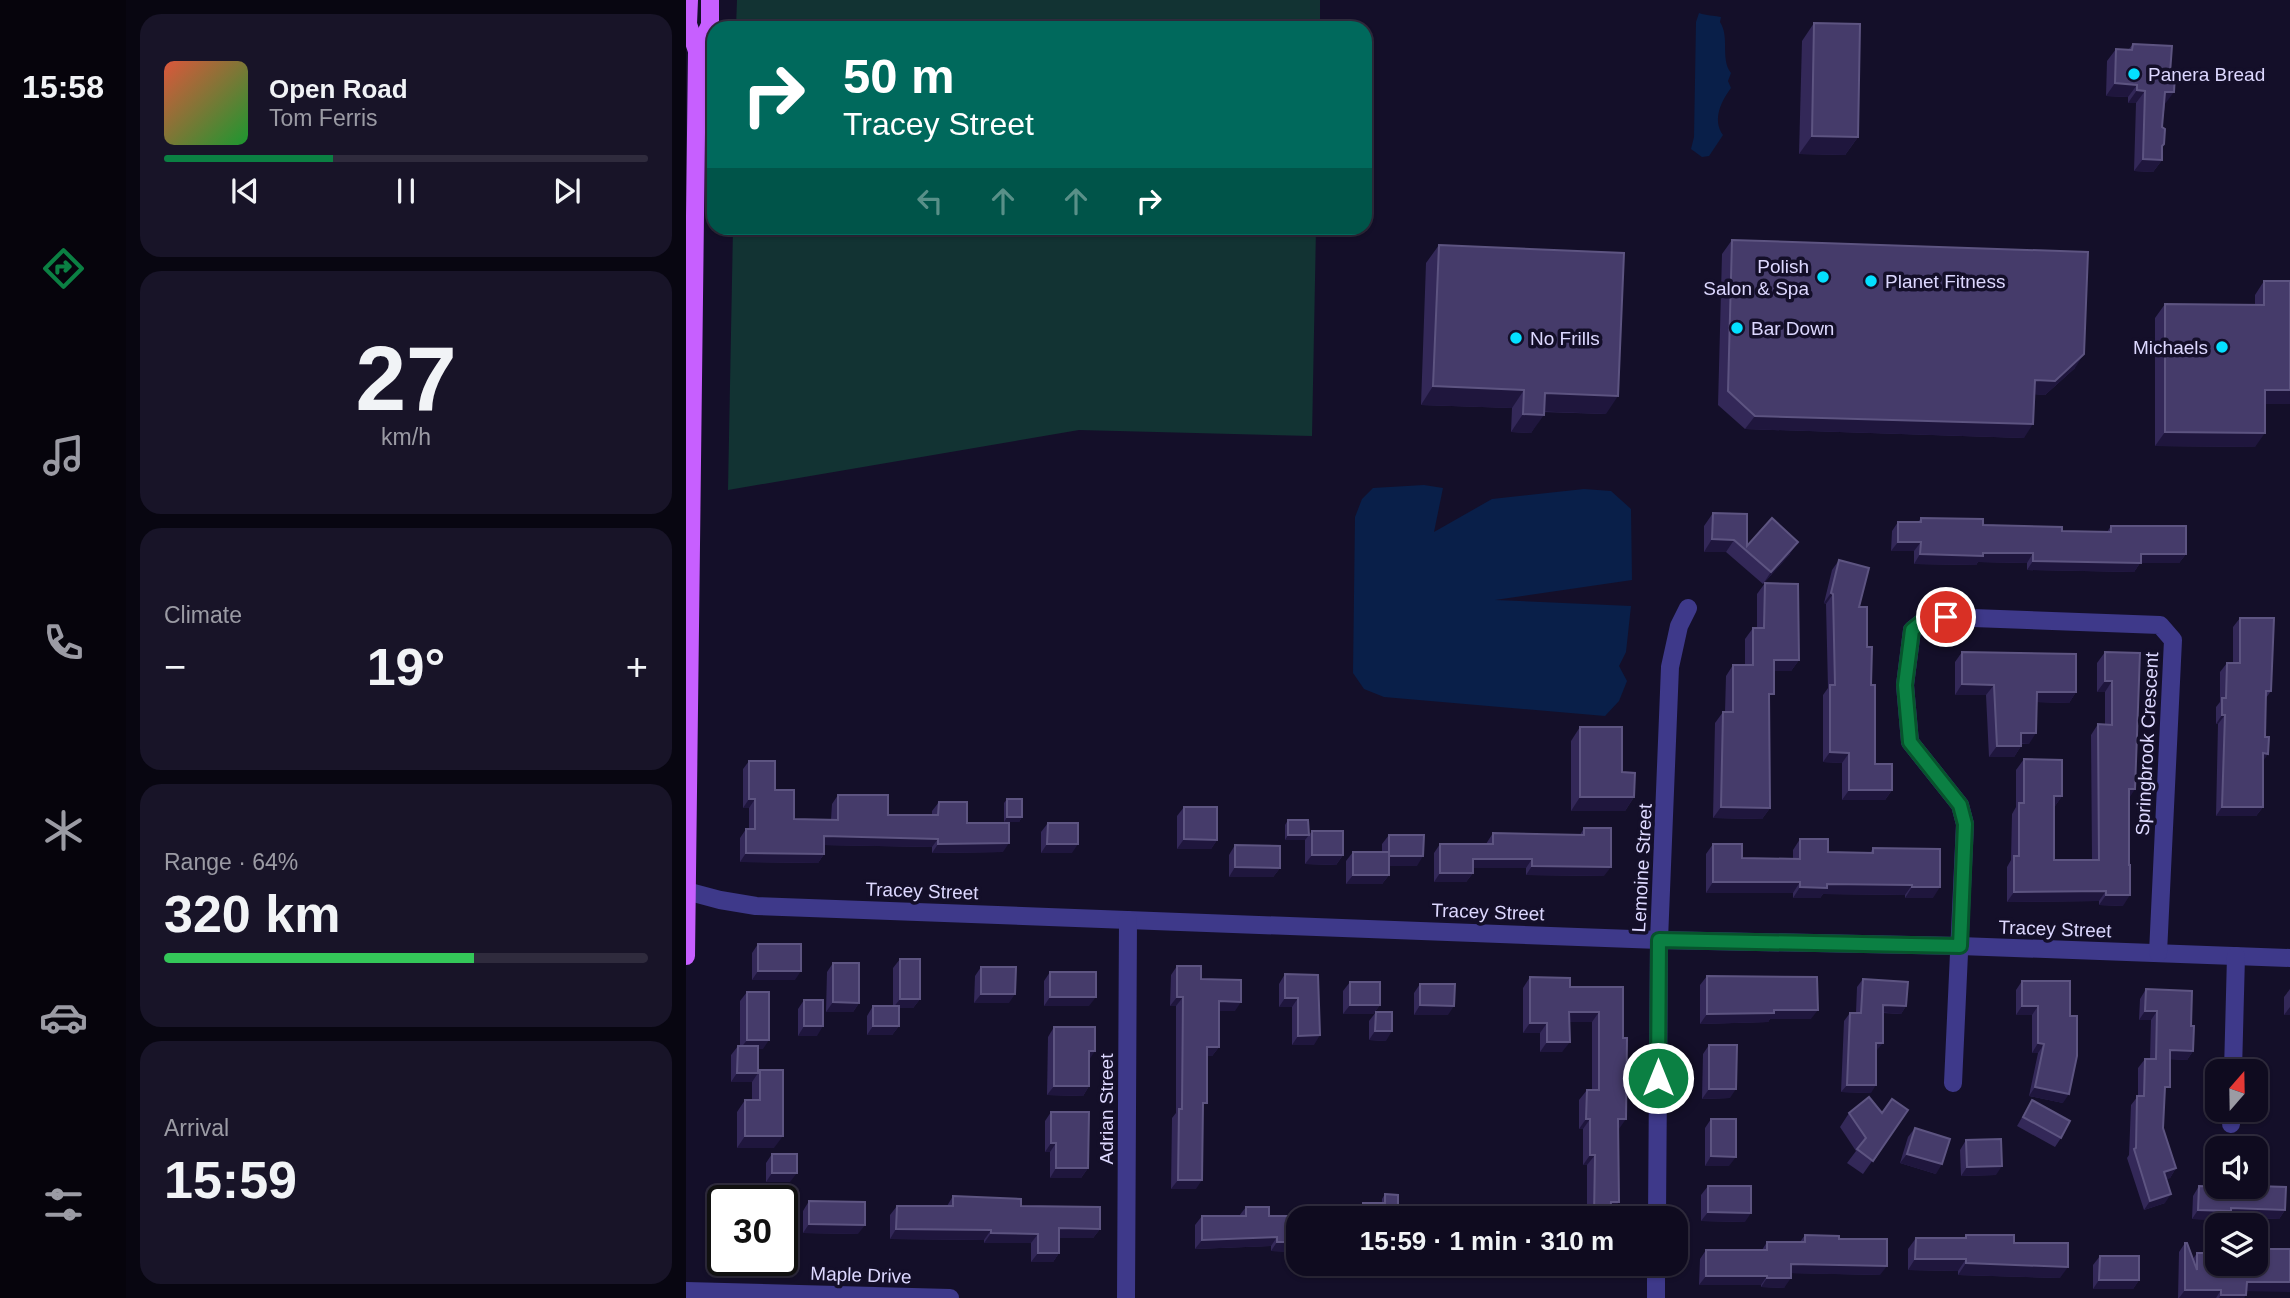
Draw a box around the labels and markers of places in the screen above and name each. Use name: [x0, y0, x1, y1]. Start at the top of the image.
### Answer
place label: Panera Bread: [2148, 64, 2265, 85]
marker: Panera Bread: [2126, 66, 2142, 82]
place label: Polish Salon & Spa: [1703, 256, 1809, 299]
marker: Polish Salon & Spa: [1815, 269, 1831, 285]
place label: Planet Fitness: [1885, 271, 2005, 292]
marker: Planet Fitness: [1863, 273, 1879, 289]
place label: Bar Down: [1751, 318, 1834, 339]
marker: Bar Down: [1729, 320, 1745, 336]
place label: No Frills: [1530, 328, 1600, 349]
marker: No Frills: [1508, 330, 1524, 346]
place label: Michaels: [2133, 337, 2208, 358]
marker: Michaels: [2214, 339, 2230, 355]
pin: [1916, 587, 1976, 647]

